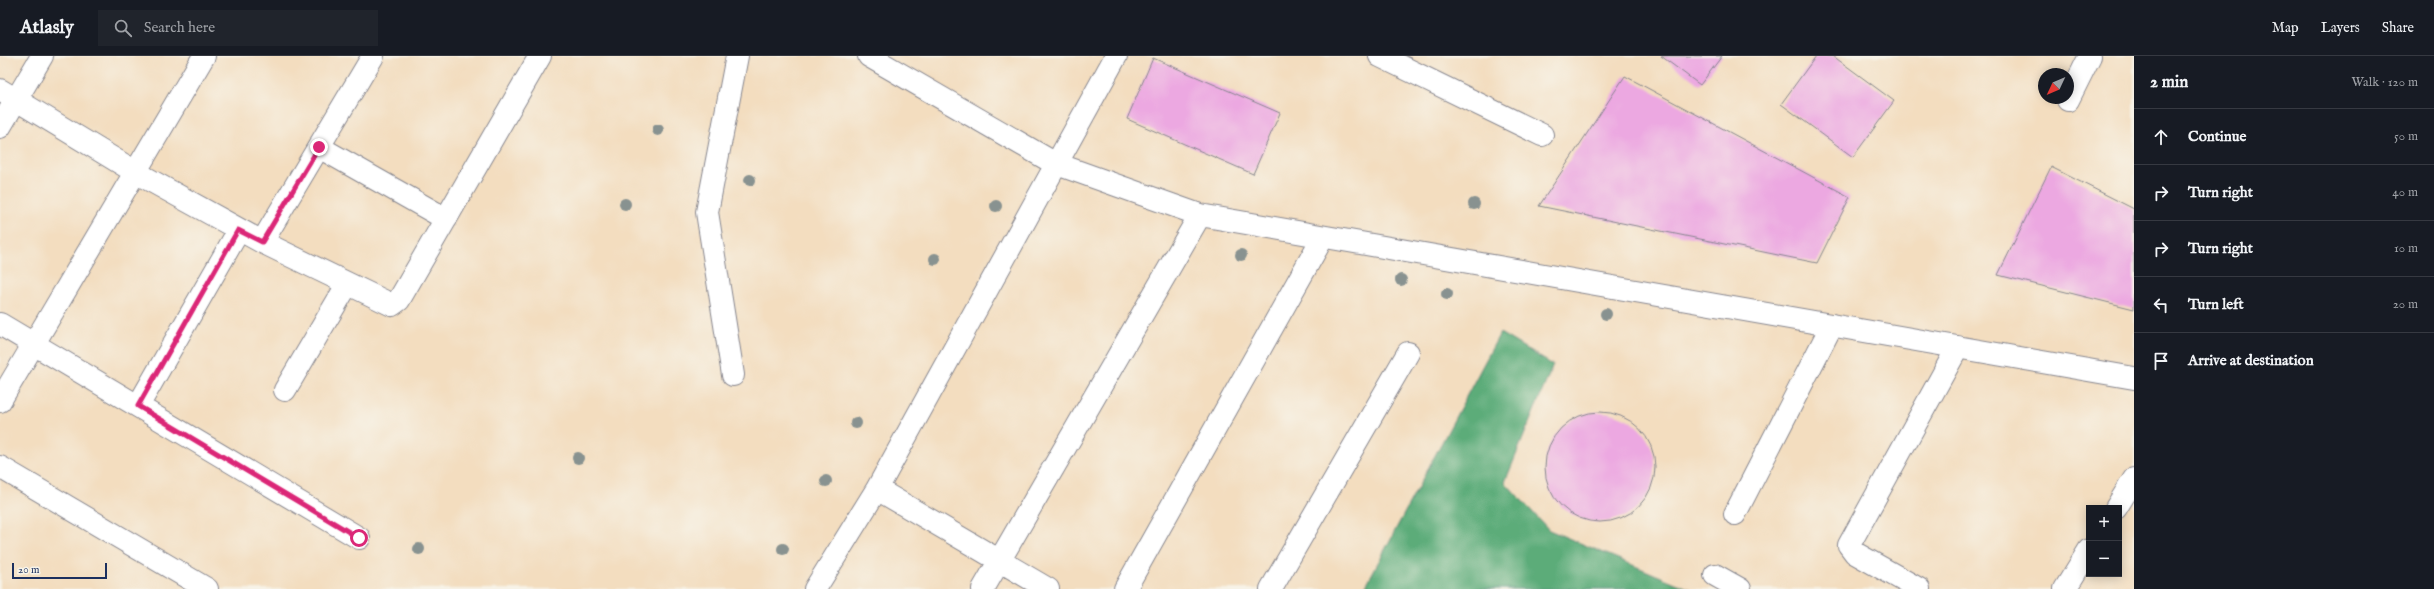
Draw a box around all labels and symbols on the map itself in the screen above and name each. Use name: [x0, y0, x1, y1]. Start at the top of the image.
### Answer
north arrow: [2038, 68, 2074, 104]
route end: [310, 138, 328, 156]
route start: [350, 529, 368, 547]
scale bar: [12, 561, 107, 580]

